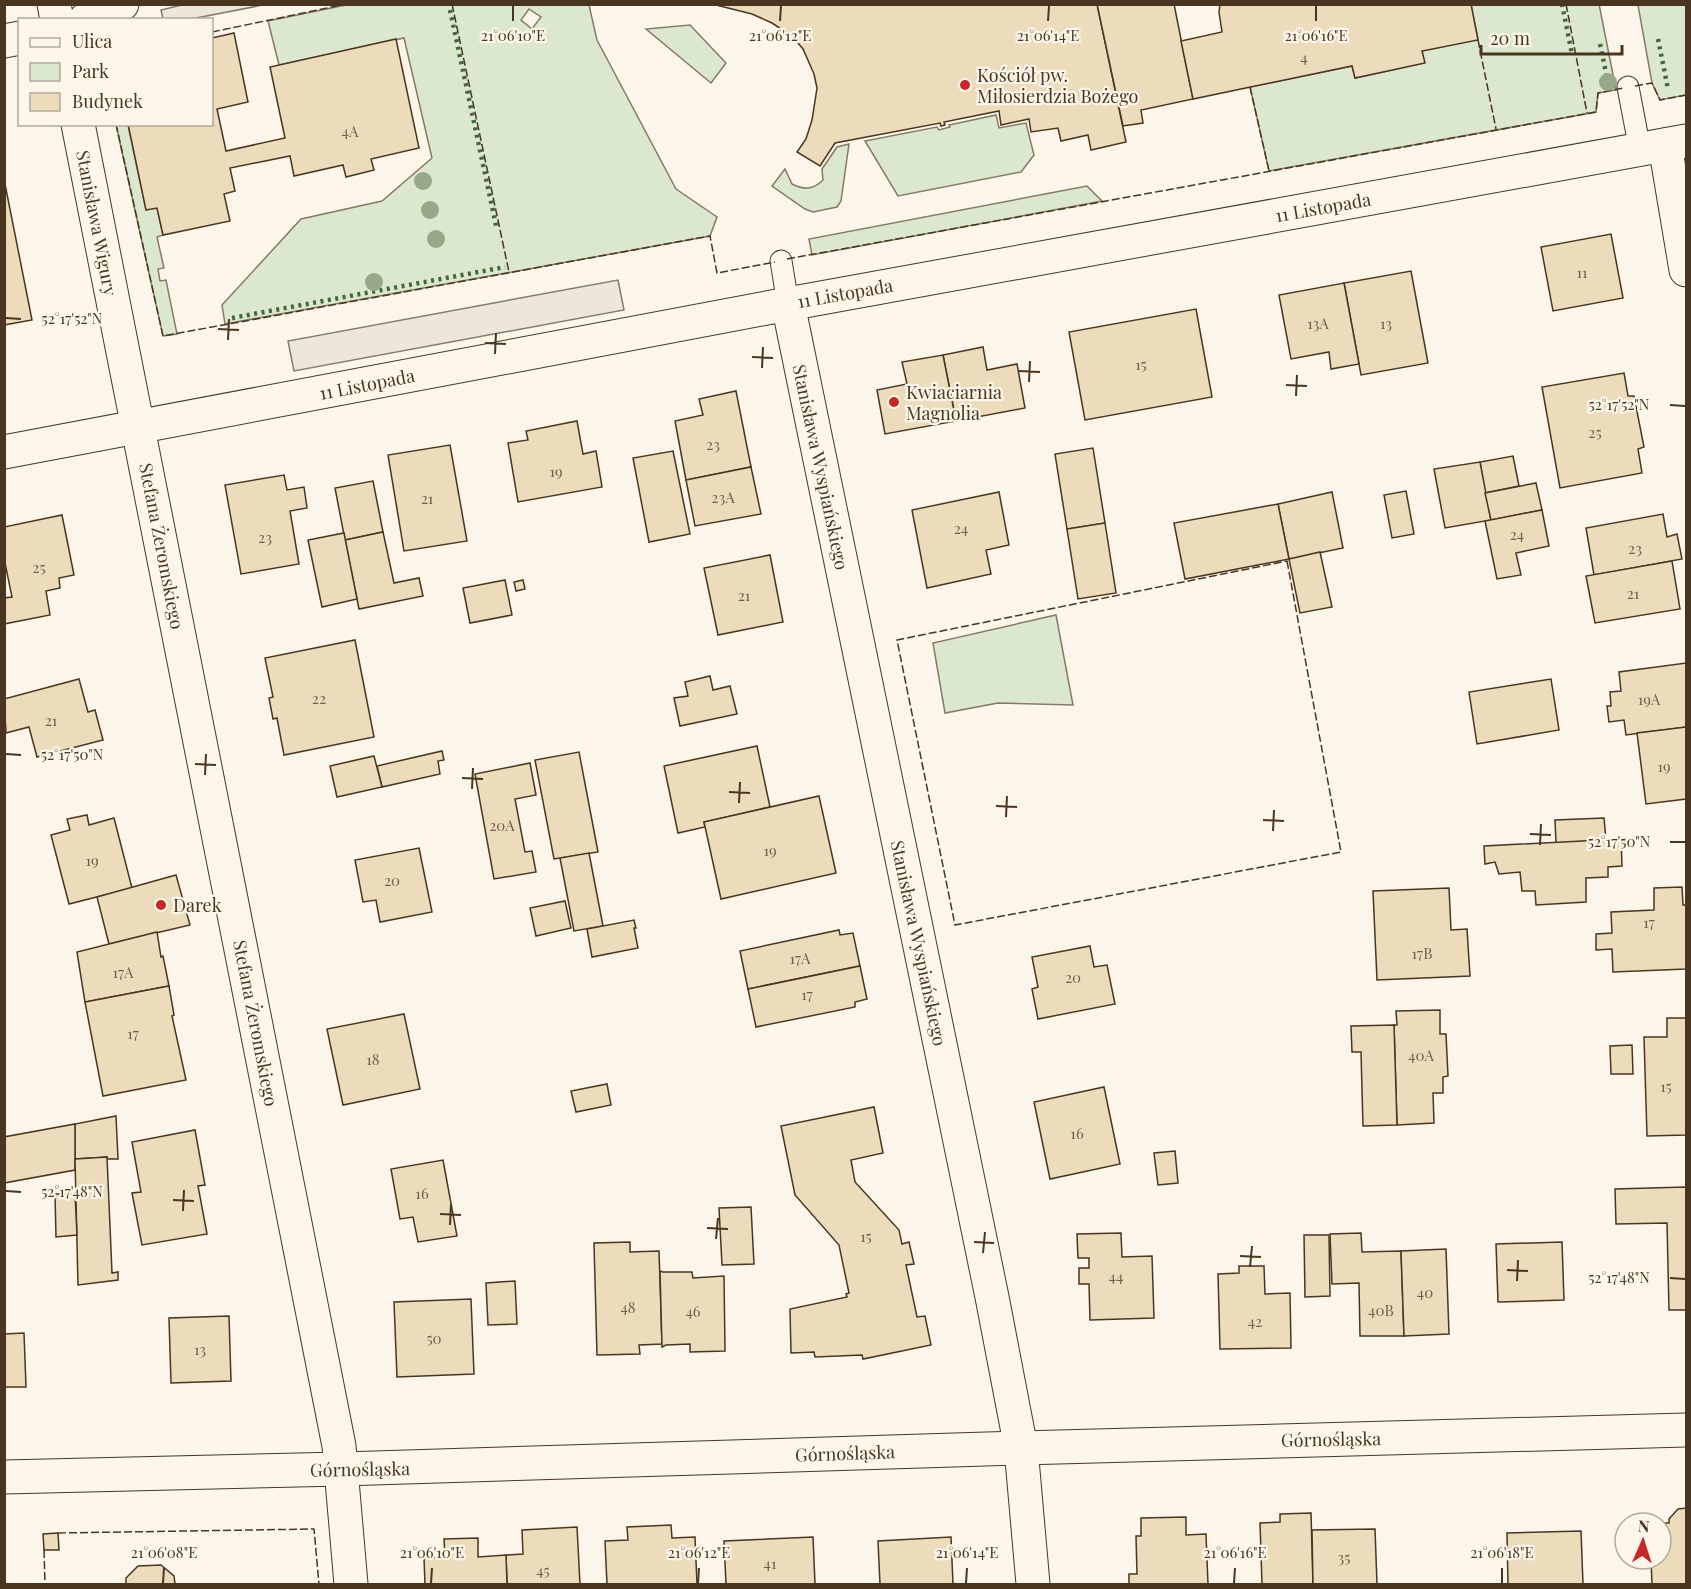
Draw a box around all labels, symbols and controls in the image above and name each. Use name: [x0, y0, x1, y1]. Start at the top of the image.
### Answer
legend: [18, 18, 213, 126]
scale bar: [1481, 18, 1622, 56]
text: 21°06'10"E: [481, 25, 545, 45]
text: 21°06'12"E: [749, 25, 811, 45]
text: 21°06'14"E: [1017, 25, 1079, 45]
text: 21°06'16"E: [1284, 25, 1348, 45]
text: 20 m: [1490, 26, 1530, 50]
text: Ulica: [72, 29, 112, 53]
house number: 4: [1300, 47, 1308, 67]
text: Park: [72, 59, 109, 83]
place label: Kościół pw. Miłosierdzia Bożego: [977, 63, 1138, 108]
marker: Kościół pw. Miłosierdzia Bożego: [958, 78, 972, 92]
text: Budynek: [72, 89, 143, 113]
house number: 4A: [342, 121, 359, 141]
street label: Stanisława Wigury: [71, 148, 123, 298]
street label: 11 Listopada: [1273, 187, 1373, 227]
house number: 11: [1576, 262, 1588, 282]
street label: 11 Listopada: [795, 273, 895, 313]
text: 52°17'52"N: [42, 308, 103, 328]
house number: 13A: [1307, 313, 1329, 333]
house number: 13: [1380, 313, 1392, 333]
house number: 15: [1135, 354, 1147, 374]
street label: Stanisława Wyspiańskiego: [787, 362, 855, 572]
street label: 11 Listopada: [317, 363, 417, 405]
place label: Kwiaciarnia Magnolia: [906, 380, 1002, 425]
text: 52°17'52"N: [1589, 394, 1650, 414]
marker: Kwiaciarnia Magnolia: [887, 395, 901, 409]
house number: 25: [1588, 422, 1602, 442]
house number: 23: [706, 434, 720, 454]
street label: Stefana Żeromskiego: [134, 461, 190, 631]
house number: 19: [549, 461, 563, 481]
house number: 23A: [711, 487, 735, 507]
house number: 21: [421, 488, 434, 508]
house number: 24: [954, 518, 968, 538]
house number: 24: [1510, 524, 1524, 544]
house number: 23: [258, 527, 272, 547]
house number: 23: [1628, 538, 1642, 558]
house number: 25: [32, 557, 46, 577]
house number: 21: [1627, 583, 1640, 603]
house number: 21: [738, 585, 751, 605]
house number: 22: [312, 688, 326, 708]
house number: 19A: [1638, 689, 1661, 709]
house number: 21: [45, 710, 58, 730]
text: 52°17'50"N: [41, 744, 104, 764]
house number: 19: [1657, 756, 1671, 776]
house number: 20A: [489, 815, 515, 835]
text: 52°17'50"N: [1588, 831, 1651, 851]
street label: Stanisława Wyspiańskiego: [885, 838, 953, 1048]
house number: 19: [763, 840, 777, 860]
house number: 19: [85, 850, 99, 870]
house number: 20: [384, 870, 400, 890]
place label: Darek: [173, 893, 222, 917]
marker: Darek: [154, 898, 168, 912]
house number: 17: [1643, 912, 1655, 932]
street label: Stefana Żeromskiego: [228, 938, 284, 1108]
house number: 17B: [1412, 943, 1433, 963]
house number: 17A: [789, 948, 811, 968]
house number: 17A: [112, 962, 134, 982]
house number: 20: [1065, 967, 1081, 987]
house number: 17: [801, 984, 813, 1004]
house number: 17: [127, 1023, 139, 1043]
house number: 40A: [1408, 1045, 1434, 1065]
house number: 18: [366, 1049, 380, 1069]
house number: 15: [1660, 1076, 1672, 1096]
house number: 16: [1070, 1123, 1084, 1143]
text: 52°17'48"N: [41, 1181, 103, 1201]
house number: 16: [415, 1183, 429, 1203]
house number: 15: [860, 1226, 872, 1246]
house number: 44: [1109, 1266, 1123, 1286]
text: 52°17'48"N: [1588, 1267, 1650, 1287]
house number: 40: [1417, 1282, 1433, 1302]
house number: 48: [620, 1297, 636, 1317]
house number: 40B: [1368, 1300, 1394, 1320]
house number: 46: [685, 1301, 701, 1321]
house number: 42: [1248, 1311, 1262, 1331]
house number: 50: [426, 1328, 442, 1348]
house number: 13: [194, 1339, 206, 1359]
street label: Górnośląska: [1281, 1426, 1381, 1452]
street label: Górnośląska: [795, 1439, 895, 1467]
street label: Górnośląska: [310, 1456, 410, 1482]
north arrow: [1613, 1511, 1673, 1571]
text: N: [1637, 1515, 1651, 1536]
text: 21°06'08"E: [131, 1542, 197, 1562]
text: 21°06'10"E: [400, 1542, 464, 1562]
text: 21°06'12"E: [668, 1542, 730, 1562]
text: 21°06'14"E: [936, 1542, 998, 1562]
text: 21°06'16"E: [1203, 1542, 1267, 1562]
text: 21°06'18"E: [1470, 1542, 1534, 1562]
house number: 35: [1338, 1547, 1351, 1567]
house number: 41: [764, 1553, 777, 1573]
house number: 45: [536, 1560, 550, 1580]

